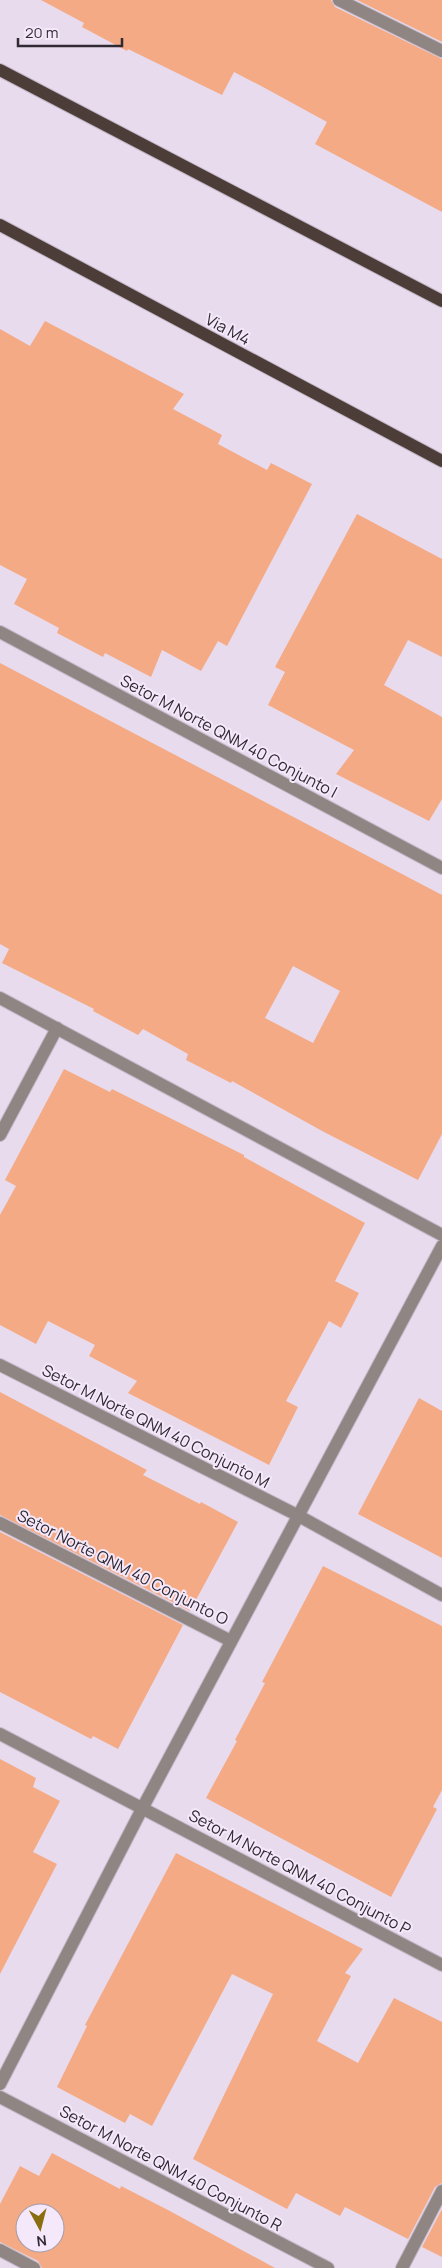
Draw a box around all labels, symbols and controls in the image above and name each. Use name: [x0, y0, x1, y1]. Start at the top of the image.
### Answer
scale bar: [18, 15, 121, 47]
text: 20 m: [25, 22, 58, 43]
street label: Via M4: [202, 308, 254, 350]
street label: Setor M Norte QNM 40 Conjunto I: [117, 669, 341, 803]
street label: Setor M Norte QNM 40 Conjunto M: [39, 1359, 273, 1493]
street label: Setor Norte QNM 40 Conjunto O: [14, 1504, 233, 1630]
street label: Setor M Norte QNM 40 Conjunto P: [185, 1804, 415, 1940]
street label: Setor M Norte QNM 40 Conjunto R: [56, 2100, 286, 2236]
north arrow: [15, 2203, 65, 2253]
text: N: [35, 2231, 48, 2251]

